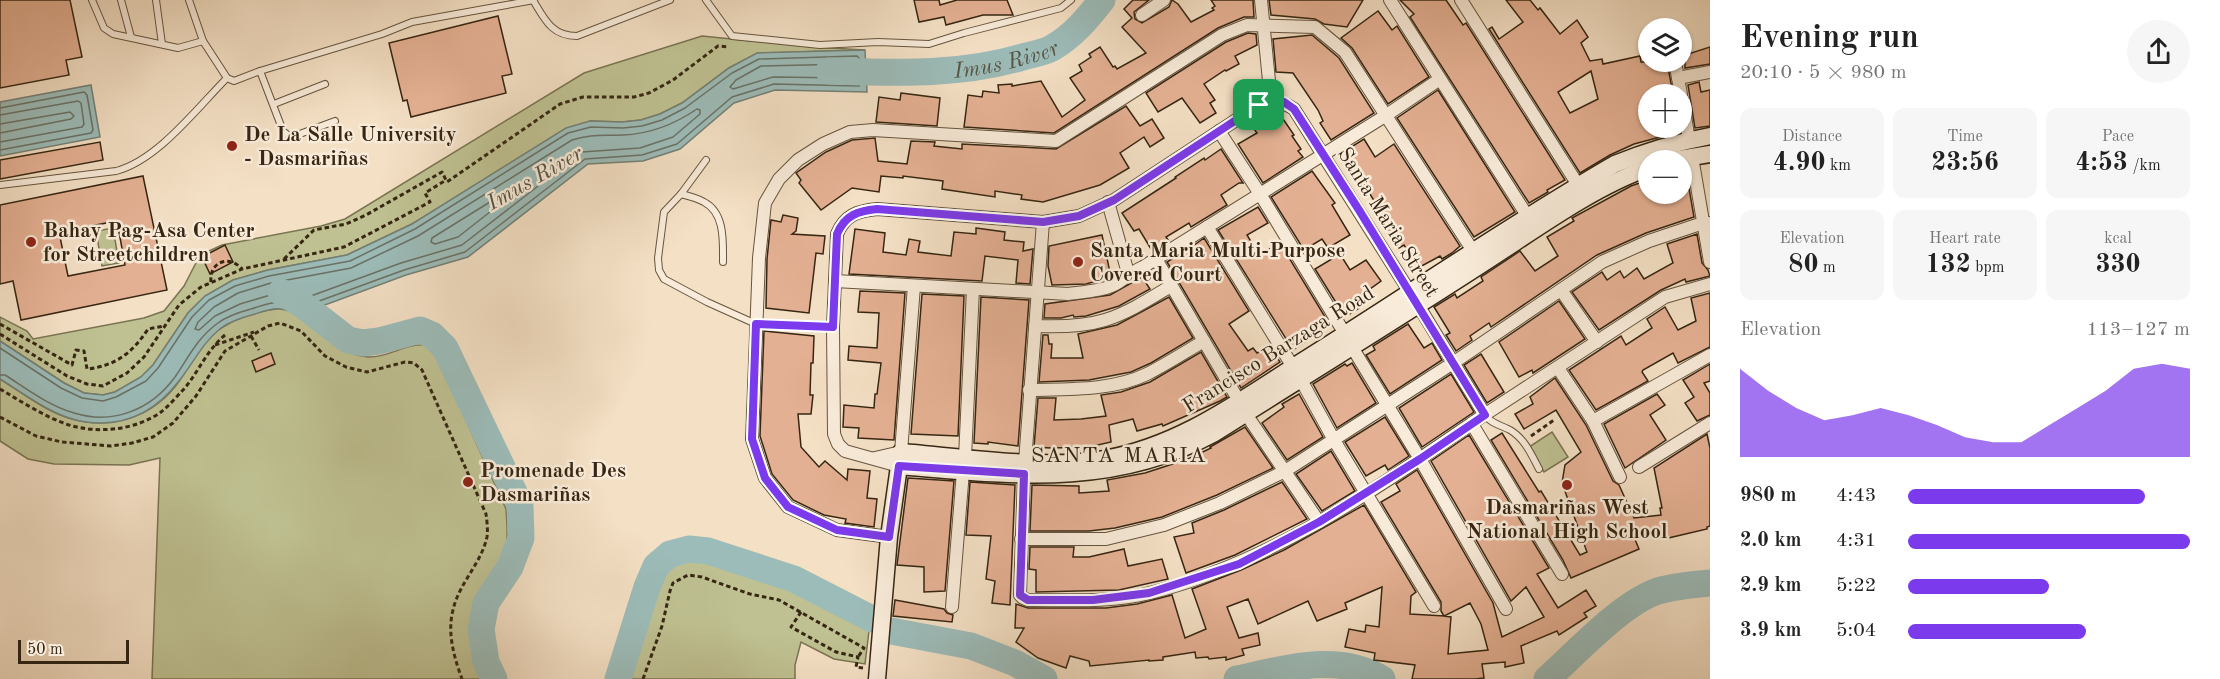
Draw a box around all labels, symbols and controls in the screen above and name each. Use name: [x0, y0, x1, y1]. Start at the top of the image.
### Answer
map controls: [1638, 18, 1692, 204]
button: layers: [1638, 18, 1692, 72]
button: share: [2127, 20, 2190, 83]
text: Evening run: [1740, 22, 1919, 55]
water label: Imus River: [952, 37, 1064, 83]
text: 20:10 · 5 × 980 m: [1740, 63, 1907, 83]
pin: [1233, 79, 1284, 130]
button: +: [1638, 84, 1692, 138]
icon: arrive: [1242, 88, 1275, 121]
place label: De La Salle University - Dasmariñas: [244, 125, 457, 170]
text: Distance: [1782, 129, 1842, 145]
text: Time: [1947, 129, 1983, 145]
text: Pace: [2102, 129, 2134, 145]
marker: De La Salle University - Dasmariñas: [225, 139, 239, 153]
water label: Imus River: [482, 142, 587, 215]
street label: Santa Maria Street: [1333, 144, 1442, 302]
button: −: [1638, 150, 1692, 204]
text: 4.90: [1773, 150, 1826, 176]
text: 23:56: [1931, 150, 1999, 176]
text: 4:53: [2075, 150, 2128, 176]
text: km: [1826, 158, 1851, 174]
text: /km: [2128, 158, 2161, 174]
place label: Bahay Pag-Asa Center for Streetchildren: [43, 221, 255, 266]
text: Elevation: [1779, 231, 1845, 247]
text: Heart rate: [1929, 231, 2001, 247]
text: kcal: [2104, 231, 2132, 247]
marker: Bahay Pag-Asa Center for Streetchildren: [24, 235, 38, 249]
place label: Santa Maria Multi-Purpose Covered Court: [1090, 241, 1346, 286]
text: 80: [1788, 252, 1818, 278]
text: 132: [1926, 252, 1971, 278]
text: 330: [2095, 252, 2141, 278]
marker: Santa Maria Multi-Purpose Covered Court: [1071, 255, 1085, 269]
text: m: [1818, 260, 1836, 276]
text: bpm: [1971, 260, 2004, 276]
street label: Francisco Barzaga Road: [1179, 283, 1378, 418]
text: Elevation: [1740, 320, 1821, 340]
text: 113–127 m: [2087, 320, 2190, 340]
district label: SANTA MARIA: [1031, 445, 1207, 467]
place label: Promenade Des Dasmariñas: [480, 461, 626, 506]
marker: Promenade Des Dasmariñas: [461, 475, 475, 489]
marker: Dasmariñas West National High School: [1560, 478, 1574, 492]
text: 980 m: [1740, 486, 1796, 506]
text: 4:43: [1836, 486, 1876, 506]
place label: Dasmariñas West National High School: [1467, 498, 1667, 543]
text: 2.0 km: [1740, 531, 1802, 551]
text: 4:31: [1836, 531, 1876, 551]
text: 2.9 km: [1740, 576, 1802, 596]
text: 5:22: [1836, 576, 1876, 596]
text: 3.9 km: [1740, 621, 1802, 641]
text: 5:04: [1836, 621, 1876, 641]
scale bar: [18, 637, 129, 664]
text: 50 m: [27, 642, 63, 658]

